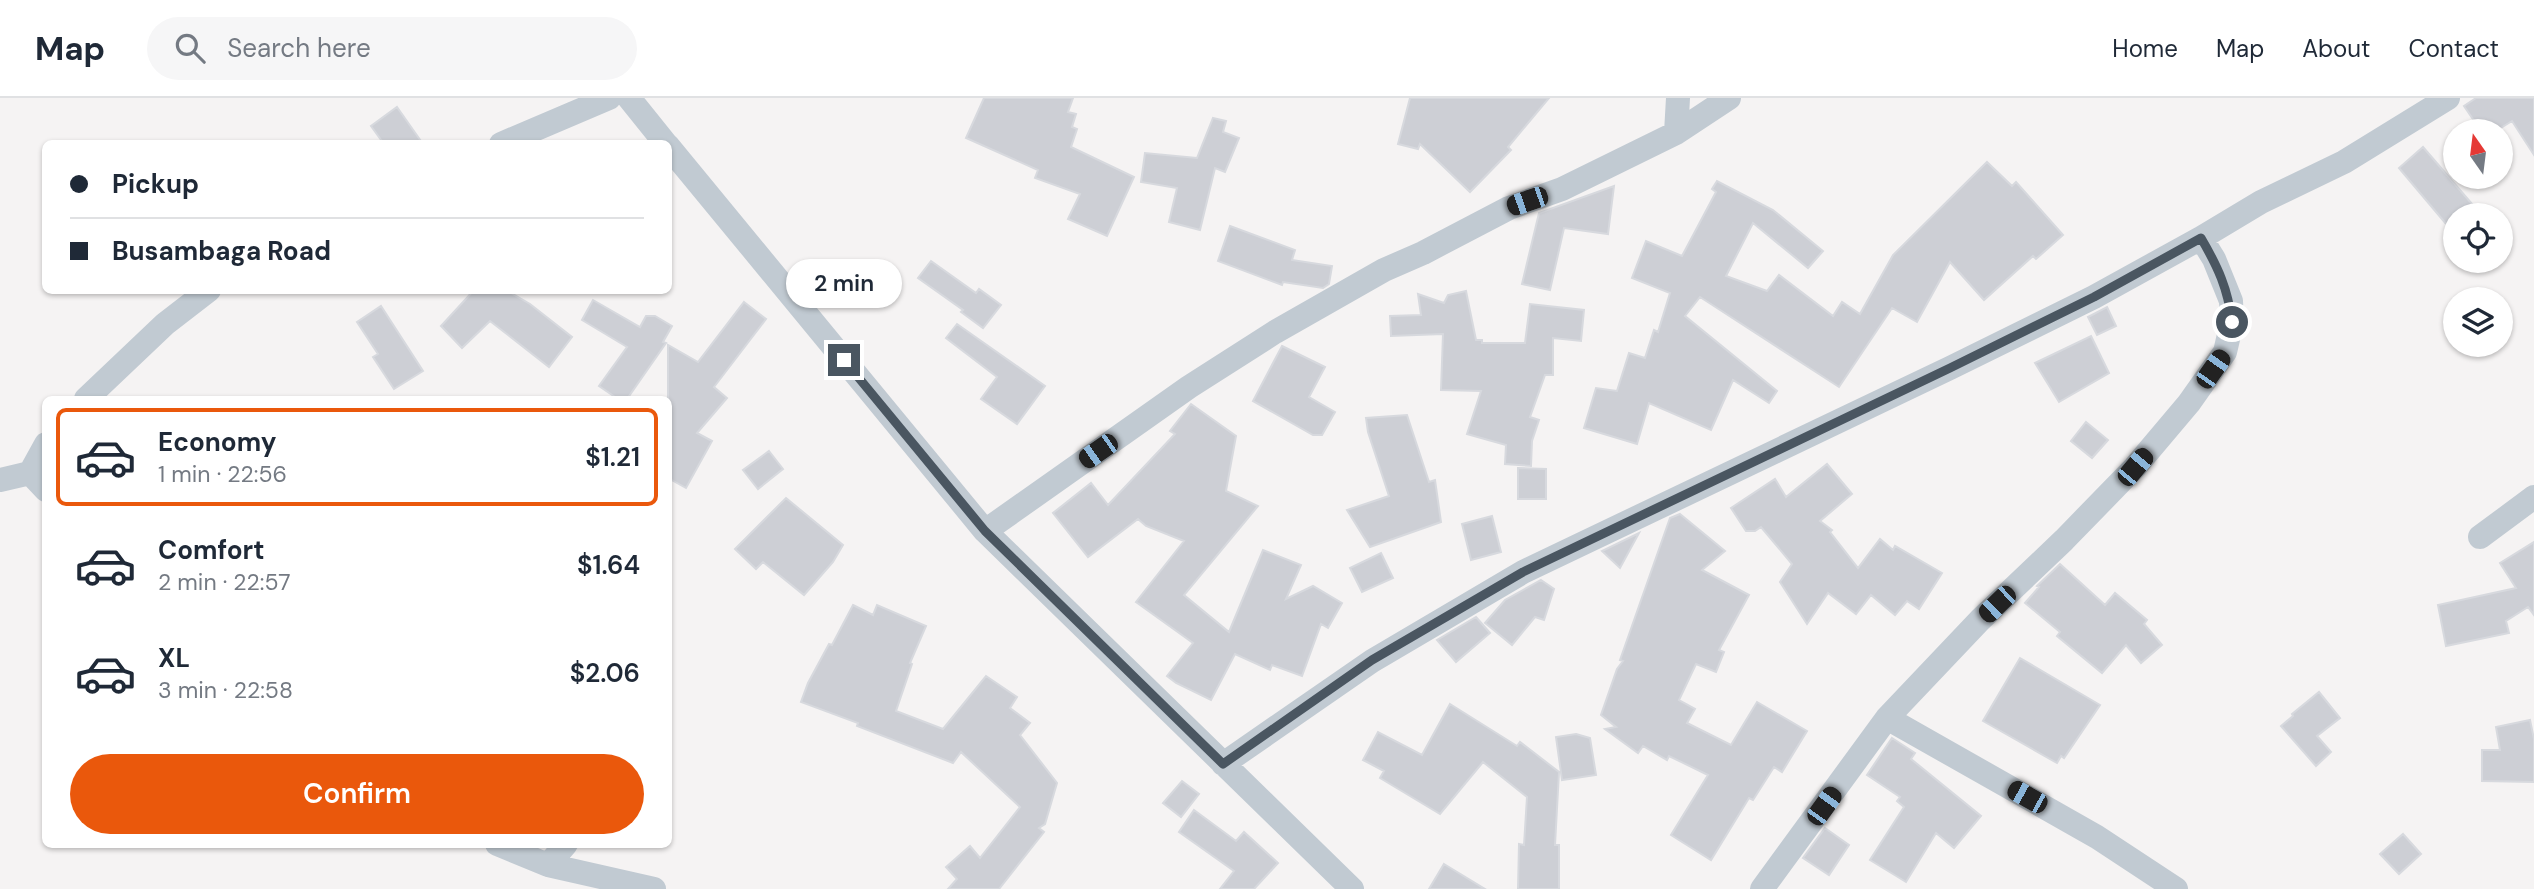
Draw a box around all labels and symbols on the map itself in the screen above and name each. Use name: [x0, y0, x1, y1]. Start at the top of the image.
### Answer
north arrow: [2443, 119, 2513, 189]
car: [1504, 184, 1551, 218]
callout: 2 min: [786, 258, 902, 308]
route start: [2216, 306, 2248, 338]
route end: [828, 344, 860, 376]
car: [2193, 346, 2234, 392]
car: [1075, 430, 1122, 472]
car: [2114, 444, 2157, 490]
car: [1975, 582, 2020, 626]
car: [2004, 778, 2051, 816]
car: [1804, 783, 1845, 829]

